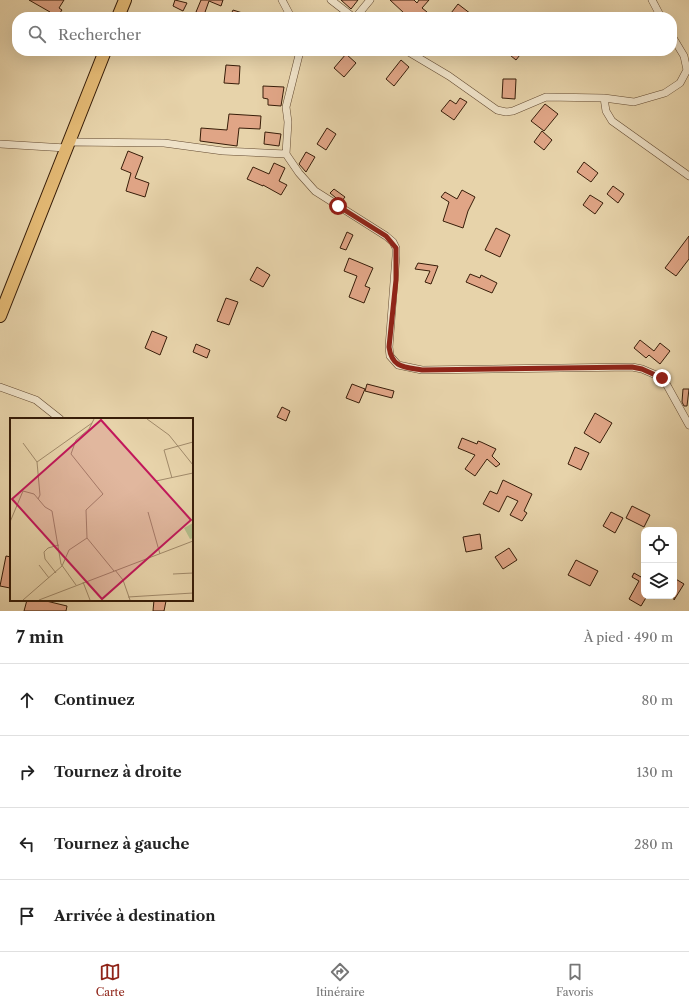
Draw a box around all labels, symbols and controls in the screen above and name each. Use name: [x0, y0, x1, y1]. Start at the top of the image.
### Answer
search box: [12, 12, 677, 56]
icon: search: [26, 23, 48, 45]
text: Rechercher: [58, 25, 141, 44]
route start: [329, 197, 347, 215]
route end: [653, 369, 671, 387]
inset map: [10, 418, 193, 601]
map controls: [641, 527, 677, 599]
button: locate: [641, 527, 677, 563]
button: layers: [641, 563, 677, 599]
text: 7 min: [16, 627, 64, 647]
text: À pied · 490 m: [584, 629, 673, 645]
icon: ahead: [16, 689, 38, 711]
text: Continuez: [54, 690, 135, 709]
text: 80 m: [641, 692, 673, 708]
icon: right: [16, 761, 38, 783]
text: Tournez à droite: [54, 762, 182, 781]
text: 130 m: [637, 764, 673, 780]
icon: left: [16, 833, 38, 855]
text: Tournez à gauche: [54, 834, 190, 853]
text: 280 m: [634, 836, 673, 852]
icon: arrive: [16, 905, 38, 927]
text: Arrivée à destination: [54, 906, 216, 925]
tab: Carte: [96, 961, 125, 999]
tab: Itinéraire: [316, 961, 365, 999]
tab: Favoris: [556, 961, 593, 999]

